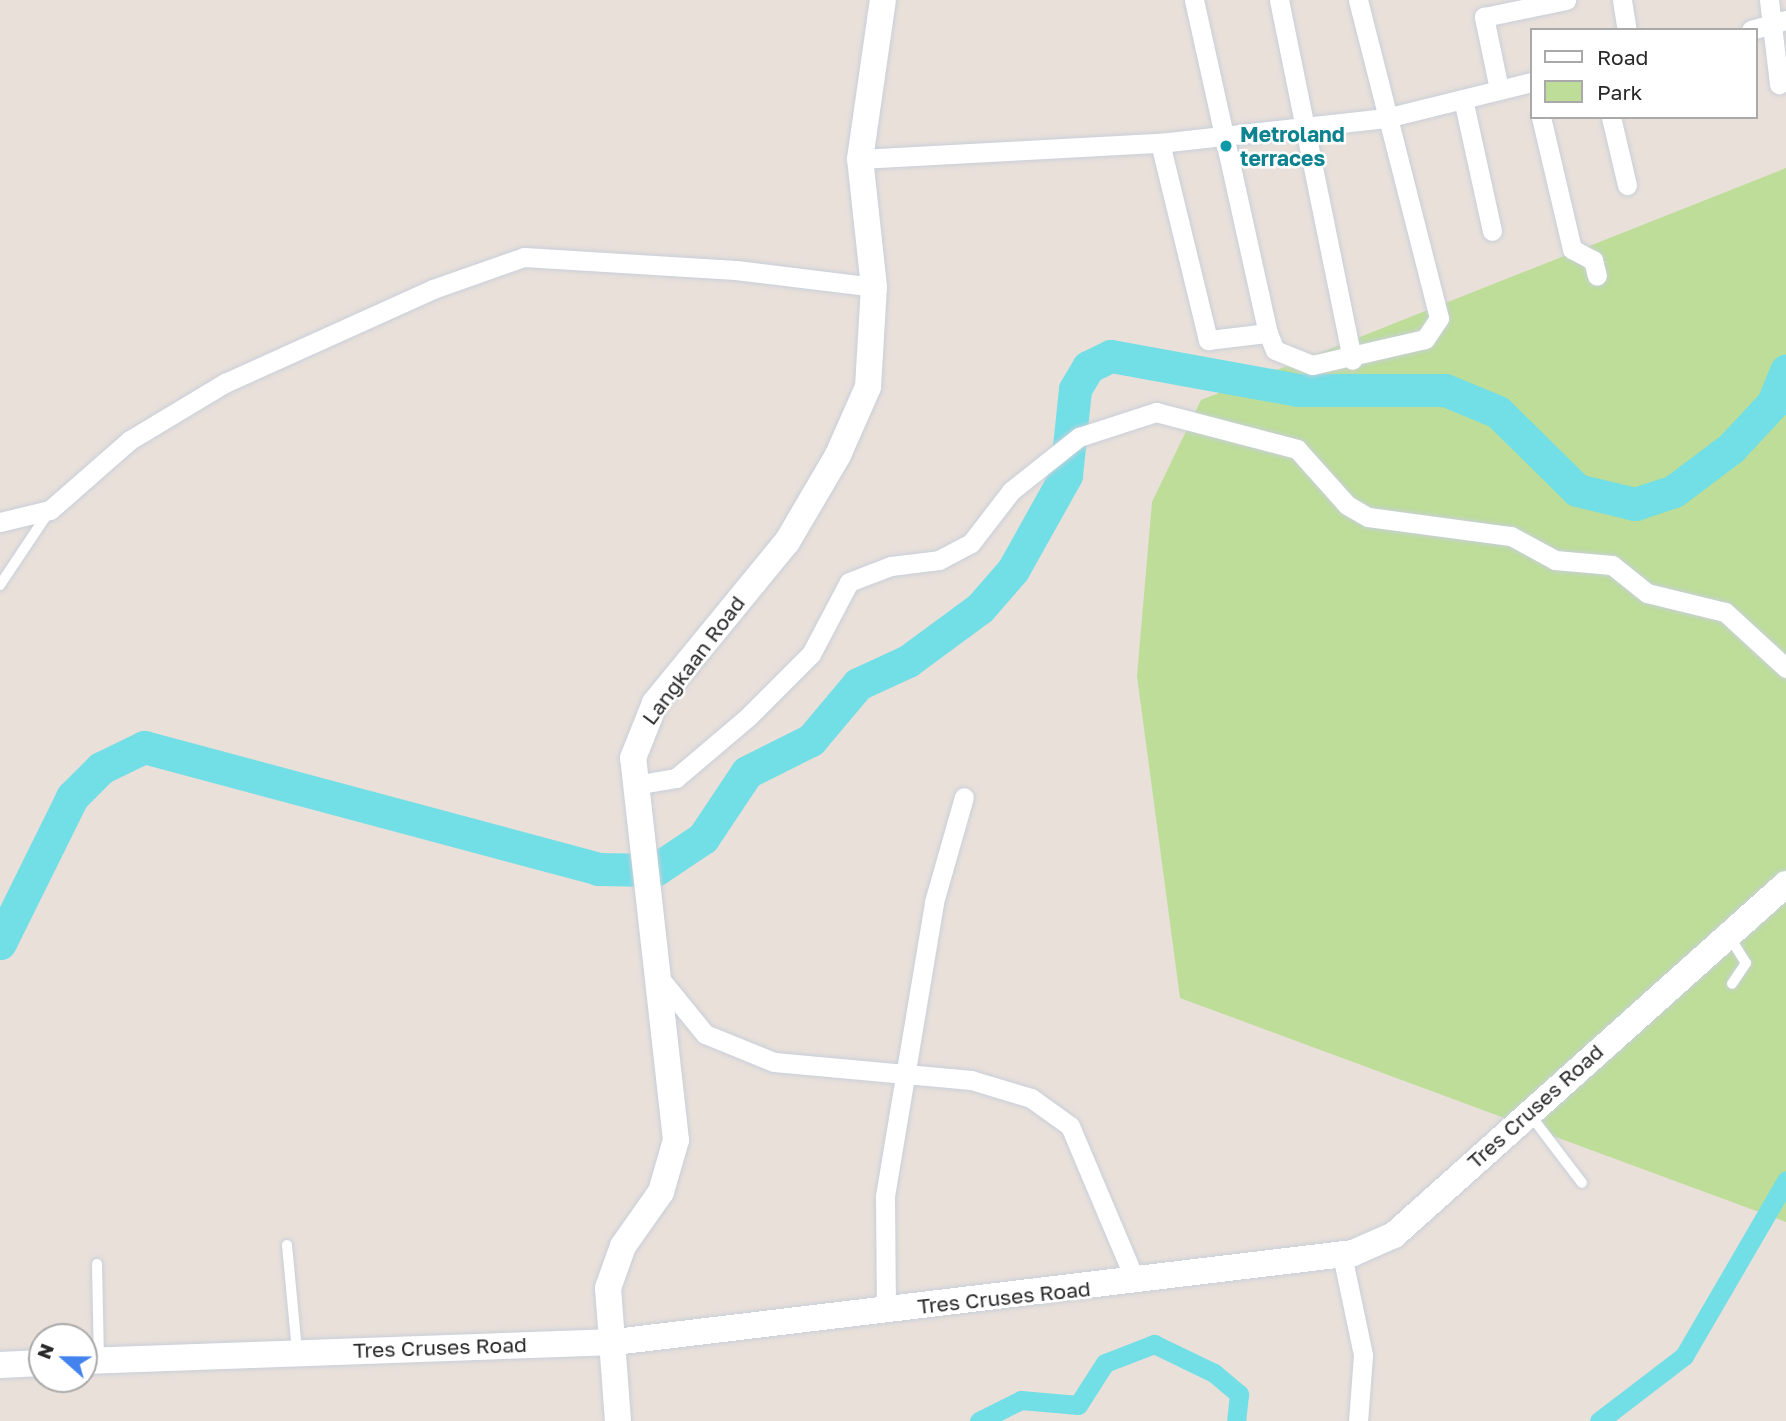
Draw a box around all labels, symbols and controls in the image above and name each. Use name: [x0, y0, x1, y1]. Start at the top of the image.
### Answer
legend: [1530, 28, 1758, 119]
text: Road: [1597, 44, 1648, 70]
text: Park: [1597, 79, 1642, 105]
place label: Metroland terraces: [1240, 121, 1345, 171]
marker: Metroland terraces: [1218, 138, 1234, 154]
street label: Langkaan Road: [636, 591, 750, 729]
street label: Tres Cruses Road: [1462, 1038, 1608, 1174]
street label: Tres Cruses Road: [916, 1275, 1092, 1319]
north arrow: [28, 1323, 98, 1393]
street label: Tres Cruses Road: [353, 1331, 527, 1363]
text: N: [31, 1340, 58, 1362]

